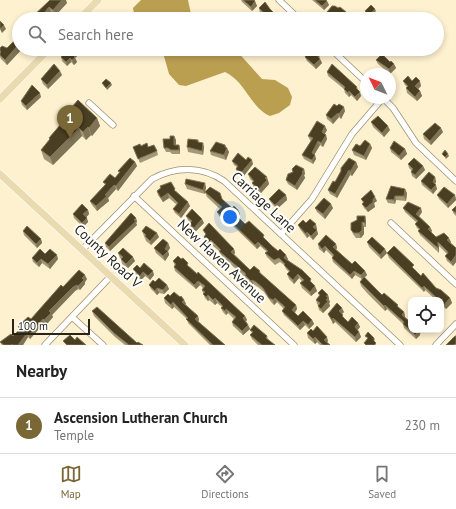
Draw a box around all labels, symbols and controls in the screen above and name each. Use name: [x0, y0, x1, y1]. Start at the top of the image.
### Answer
search box: [12, 12, 444, 56]
icon: search: [26, 23, 48, 45]
text: Search here: [58, 25, 134, 44]
north arrow: [360, 68, 396, 104]
pin: 1: [57, 105, 83, 138]
street label: Carriage Lane: [228, 167, 300, 237]
your location: [220, 207, 240, 227]
street label: New Haven Avenue: [174, 215, 270, 307]
street label: County Road V: [71, 220, 145, 292]
map controls: [408, 297, 444, 333]
button: locate: [408, 297, 444, 333]
scale bar: [12, 317, 90, 336]
text: 100 m: [18, 319, 48, 333]
text: Nearby: [16, 360, 67, 382]
text: Ascension Lutheran Church: [54, 408, 228, 427]
text: 1: [25, 417, 33, 434]
text: 230 m: [405, 417, 440, 434]
text: Temple: [54, 427, 94, 444]
tab: Map: [60, 463, 82, 501]
tab: Directions: [201, 463, 249, 501]
tab: Saved: [368, 463, 396, 501]

